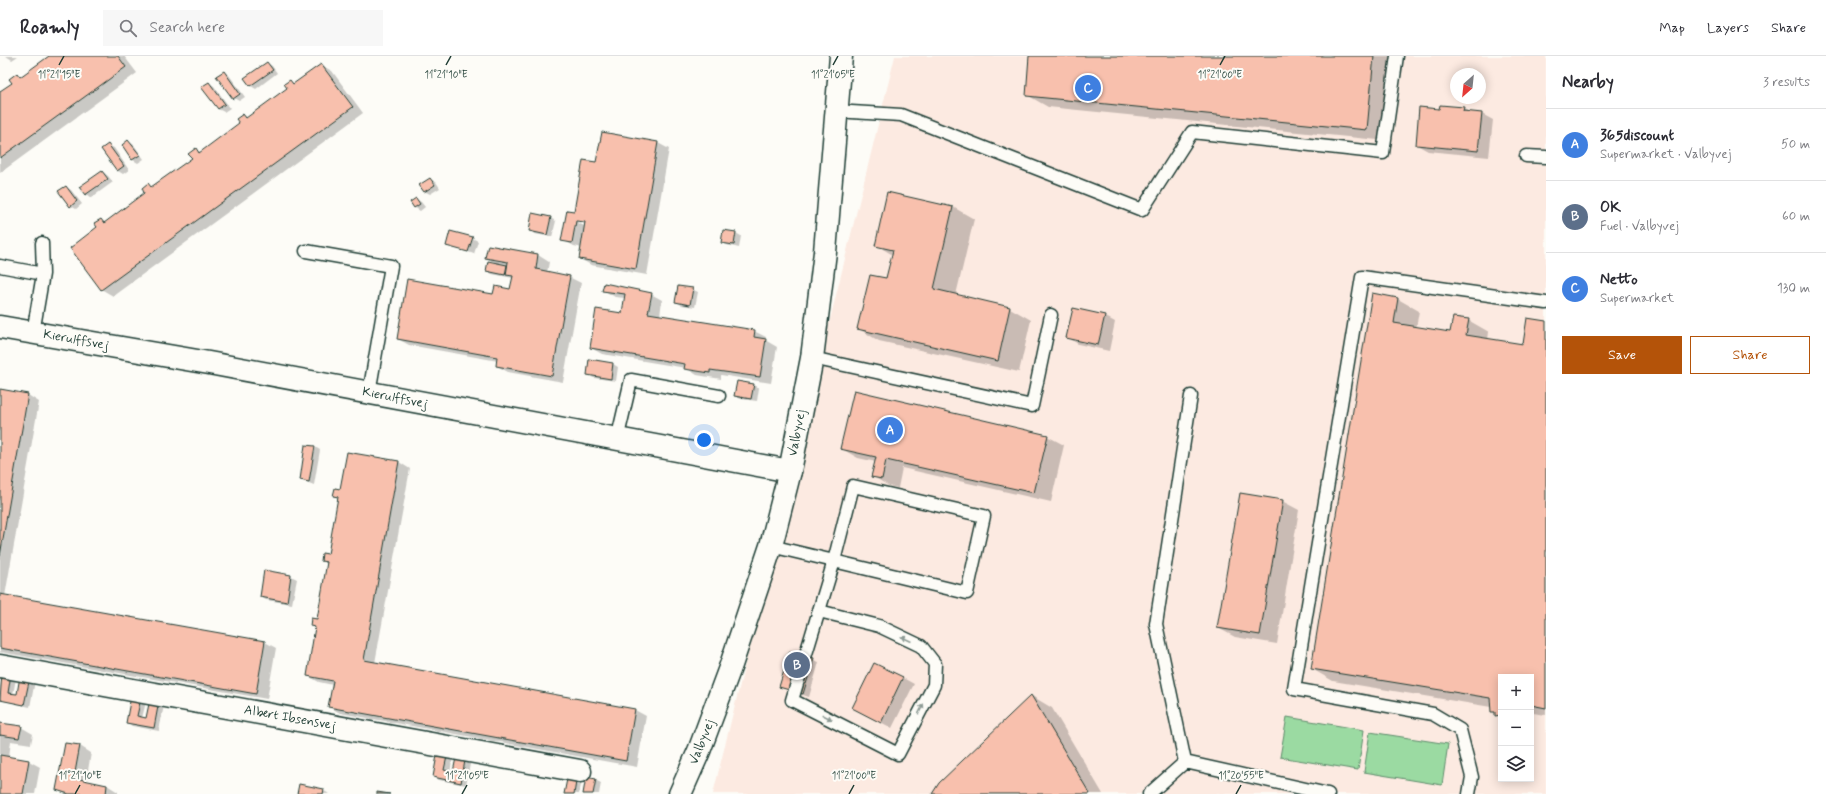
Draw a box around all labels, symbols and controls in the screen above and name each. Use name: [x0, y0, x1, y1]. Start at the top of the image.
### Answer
search box: [103, 10, 383, 46]
text: Roamly: [20, 15, 79, 40]
icon: search: [117, 17, 139, 39]
text: Search here: [149, 18, 225, 38]
text: Map: [1659, 19, 1685, 37]
text: Layers: [1707, 19, 1749, 37]
text: Share: [1771, 19, 1806, 37]
text: 11°21'15"E: [38, 68, 81, 82]
text: 11°21'10"E: [424, 68, 468, 82]
text: 11°21'05"E: [811, 68, 855, 82]
text: 11°21'00"E: [1198, 68, 1242, 82]
north arrow: [1450, 68, 1486, 104]
text: Nearby: [1562, 71, 1614, 93]
pin: C: [1075, 73, 1101, 103]
text: 3 results: [1763, 74, 1810, 91]
text: 365discount: [1600, 126, 1674, 146]
text: A: [1571, 136, 1579, 153]
text: 50 m: [1781, 136, 1810, 153]
text: Supermarket · Valbyvej: [1600, 146, 1731, 163]
text: OK: [1600, 198, 1621, 218]
text: B: [1571, 208, 1579, 225]
text: 60 m: [1782, 208, 1810, 225]
text: Fuel · Valbyvej: [1600, 218, 1679, 235]
text: Netto: [1600, 270, 1638, 290]
text: C: [1570, 280, 1580, 297]
text: 130 m: [1777, 280, 1810, 297]
text: Supermarket: [1600, 290, 1674, 307]
street label: Kierulffsvej: [42, 326, 110, 354]
button: Save: [1562, 336, 1682, 374]
button: Share: [1690, 336, 1810, 374]
street label: Kierulffsvej: [361, 383, 429, 413]
street label: Valbyvej: [784, 408, 810, 458]
pin: A: [877, 415, 903, 445]
your location: [694, 430, 714, 450]
one-way arrow: [900, 636, 912, 642]
pin: B: [784, 650, 810, 680]
map controls: [1498, 674, 1534, 782]
button: +: [1498, 674, 1534, 710]
street label: Albert Ibsensvej: [243, 702, 337, 734]
one-way arrow: [918, 703, 924, 715]
button: −: [1498, 710, 1534, 746]
one-way arrow: [821, 714, 833, 720]
street label: Valbyvej: [685, 717, 719, 767]
button: layers: [1498, 746, 1534, 782]
text: 11°21'10"E: [58, 769, 102, 783]
text: 11°21'05"E: [445, 769, 489, 783]
text: 11°21'00"E: [832, 769, 876, 783]
text: 11°20'55"E: [1218, 769, 1264, 783]

